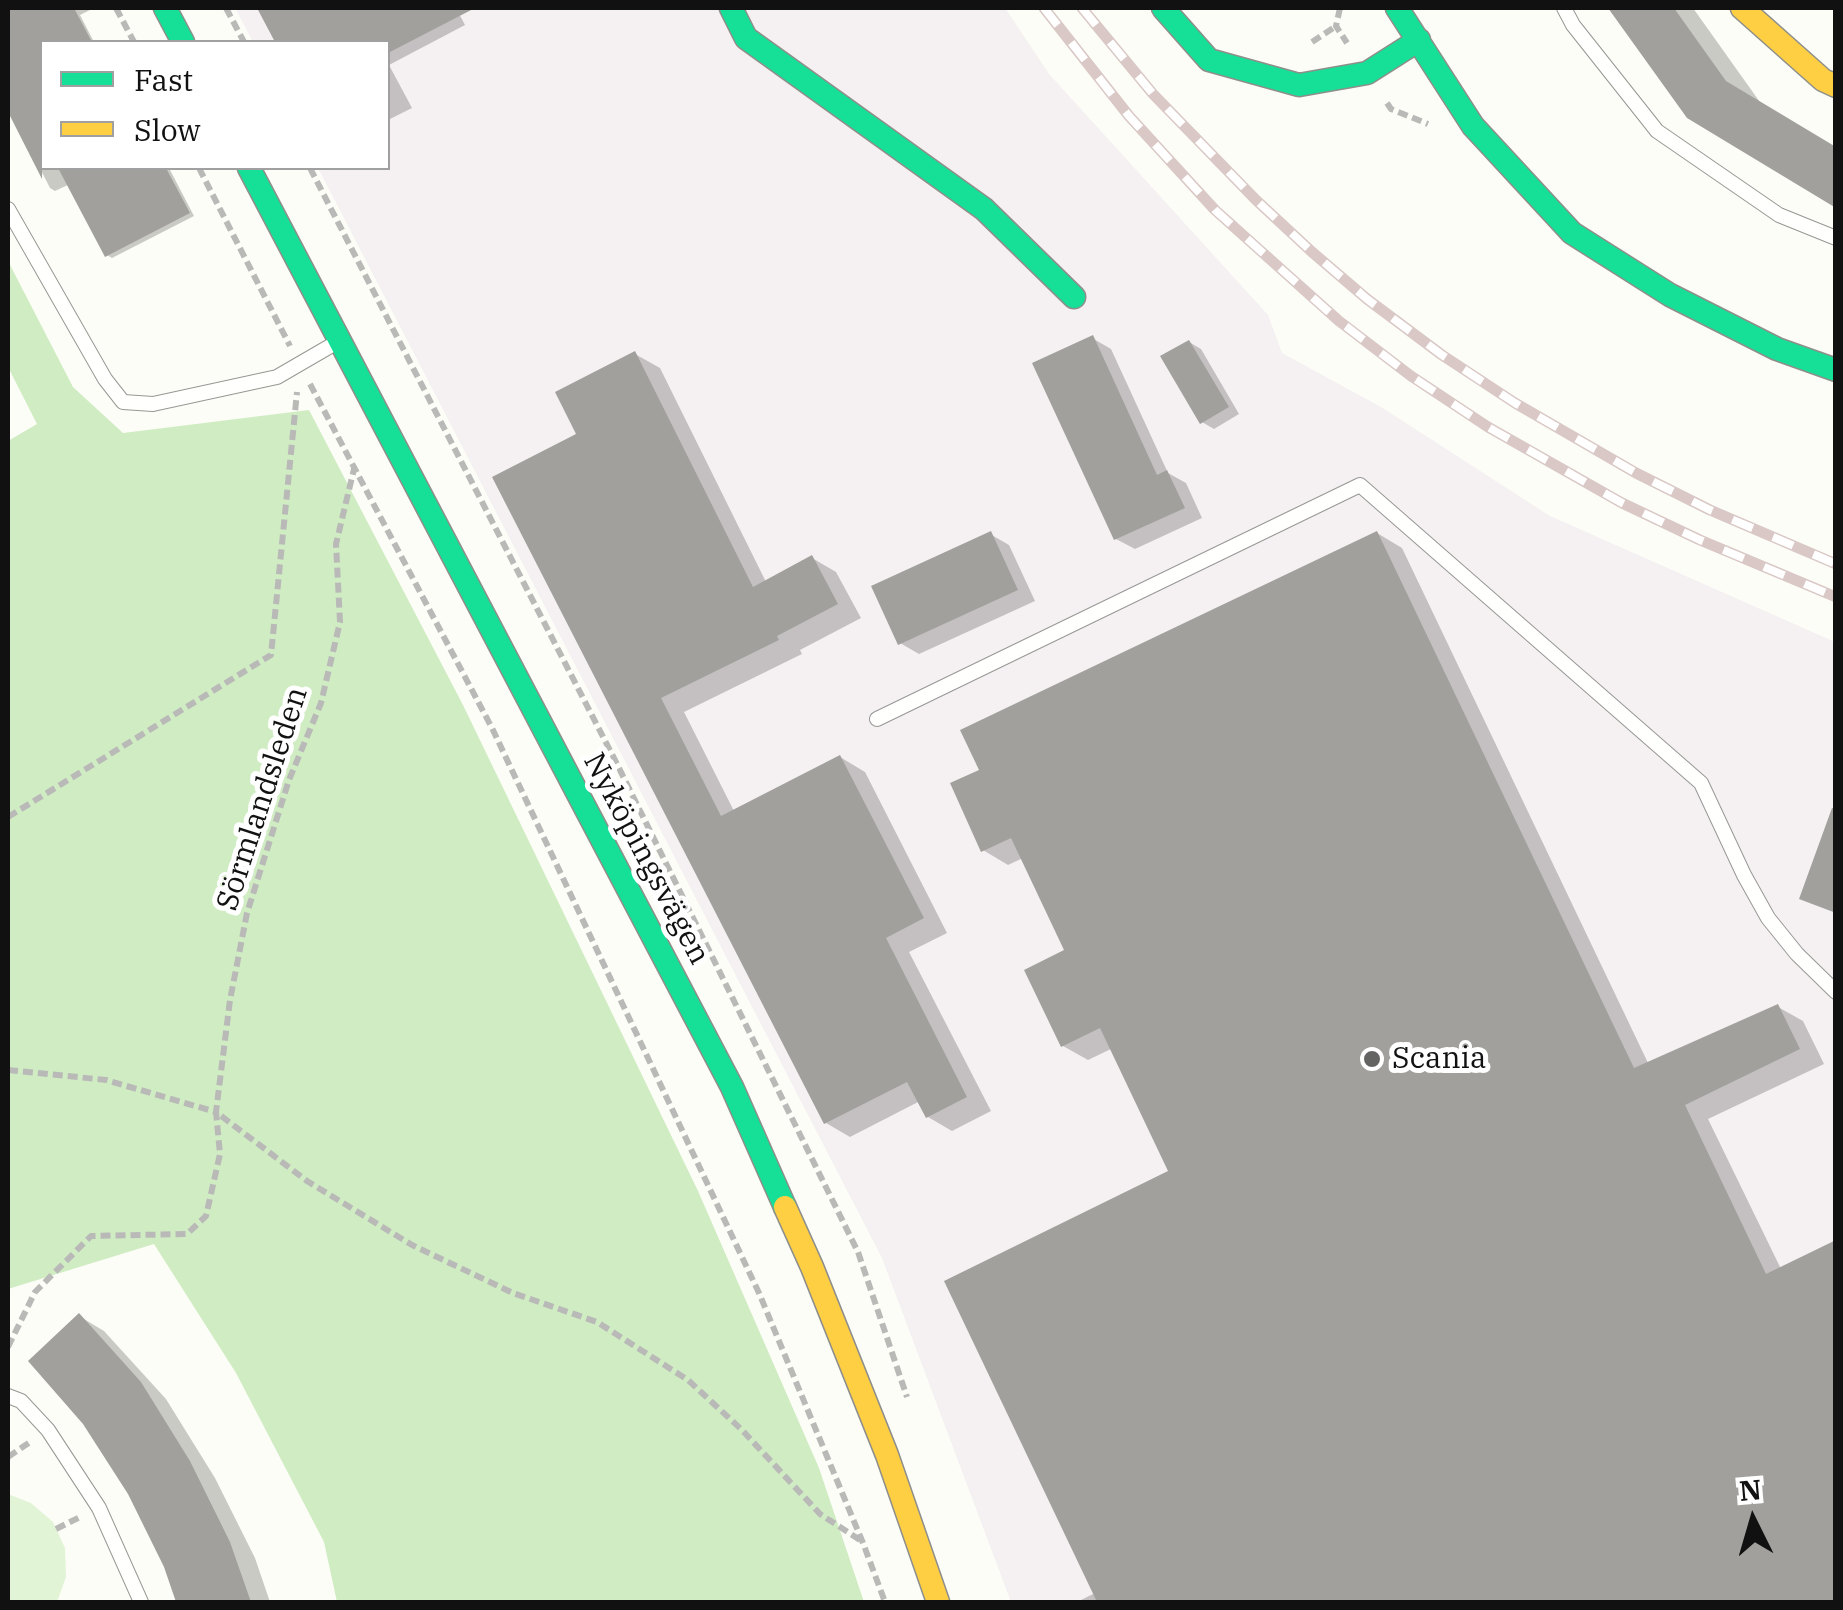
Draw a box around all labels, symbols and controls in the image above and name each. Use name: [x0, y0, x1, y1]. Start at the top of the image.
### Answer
legend: [40, 40, 390, 170]
text: Fast: [134, 60, 193, 99]
text: Slow: [134, 110, 201, 149]
street label: Sörmlandsleden: [210, 683, 316, 915]
street label: Nyköpingsvägen: [575, 747, 717, 971]
place label: Scania: [1392, 1041, 1486, 1077]
marker: Scania: [1361, 1048, 1383, 1070]
north arrow: [1703, 1470, 1803, 1570]
text: N: [1738, 1470, 1763, 1509]

